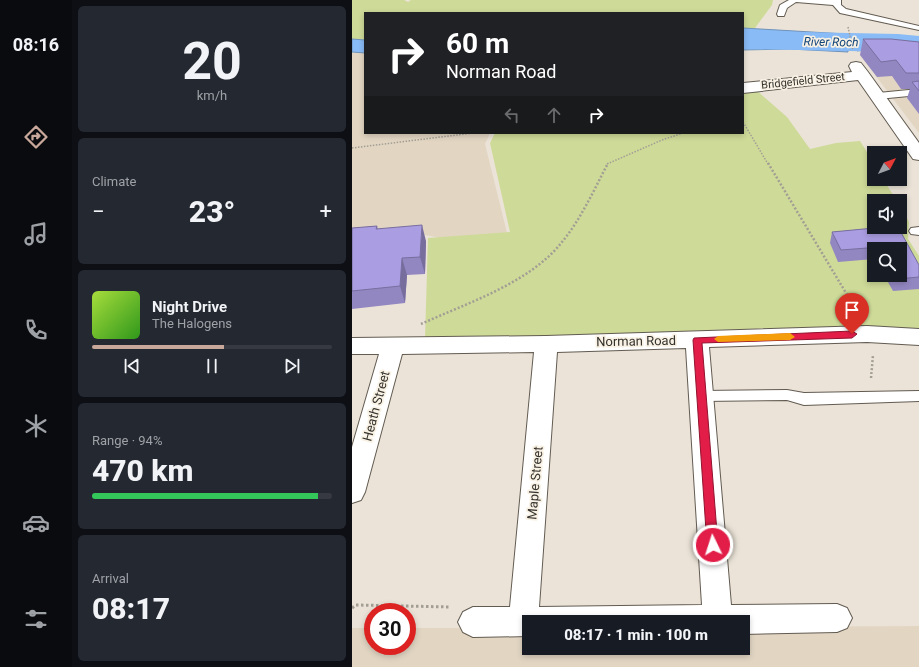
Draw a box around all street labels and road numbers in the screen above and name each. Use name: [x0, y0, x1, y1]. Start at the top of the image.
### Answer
street label: Bridgefield Street: [761, 70, 846, 92]
street label: Norman Road: [596, 333, 676, 349]
street label: Heath Street: [359, 369, 393, 443]
street label: Maple Street: [524, 446, 546, 520]

